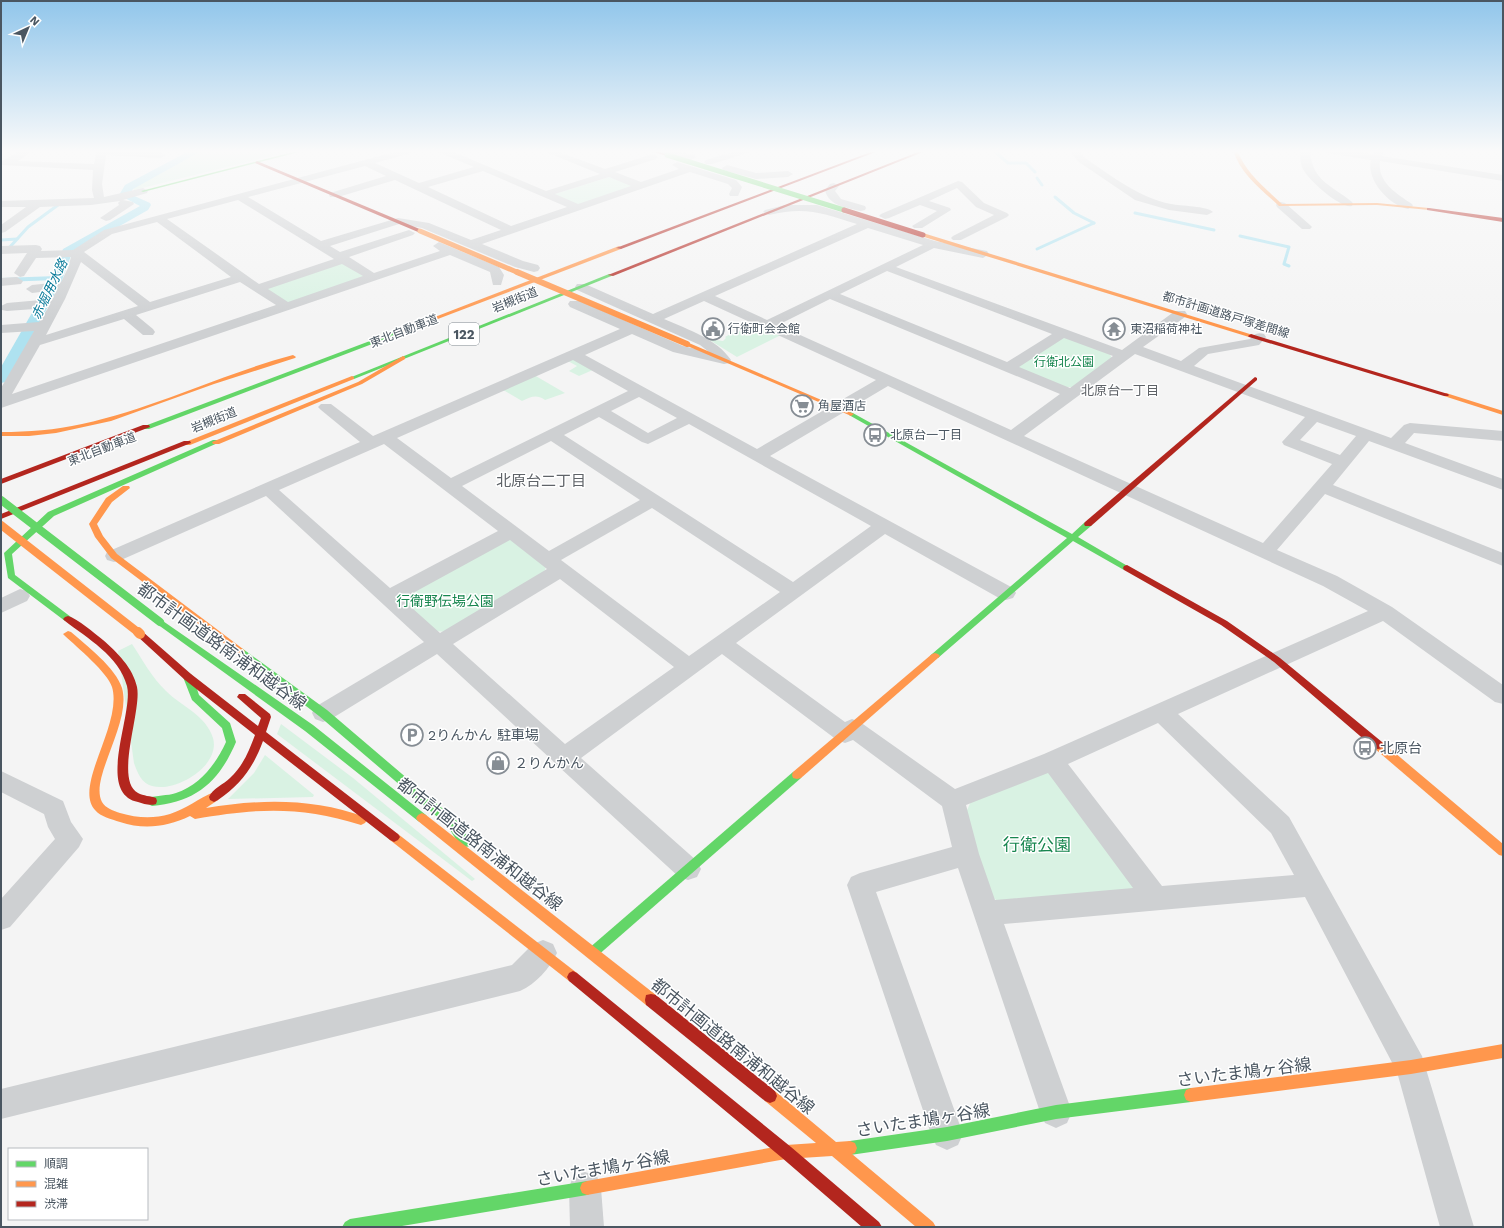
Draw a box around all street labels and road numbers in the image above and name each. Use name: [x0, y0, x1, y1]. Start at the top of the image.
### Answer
street label: 岩槻街道: [490, 285, 540, 315]
street label: 都市計画道路戸塚差間線: [1161, 289, 1291, 341]
street label: 東北自動車道: [368, 312, 440, 350]
road number: 122: [449, 323, 479, 345]
street label: 岩槻街道: [189, 405, 239, 435]
street label: 東北自動車道: [66, 430, 138, 468]
street label: 都市計画道路南浦和越谷線: [134, 578, 310, 714]
street label: 都市計画道路南浦和越谷線: [393, 773, 567, 915]
street label: 都市計画道路南浦和越谷線: [647, 974, 819, 1118]
street label: さいたま鳩ヶ谷線: [1176, 1054, 1312, 1090]
street label: さいたま鳩ヶ谷線: [855, 1100, 991, 1140]
street label: さいたま鳩ヶ谷線: [535, 1146, 671, 1190]

